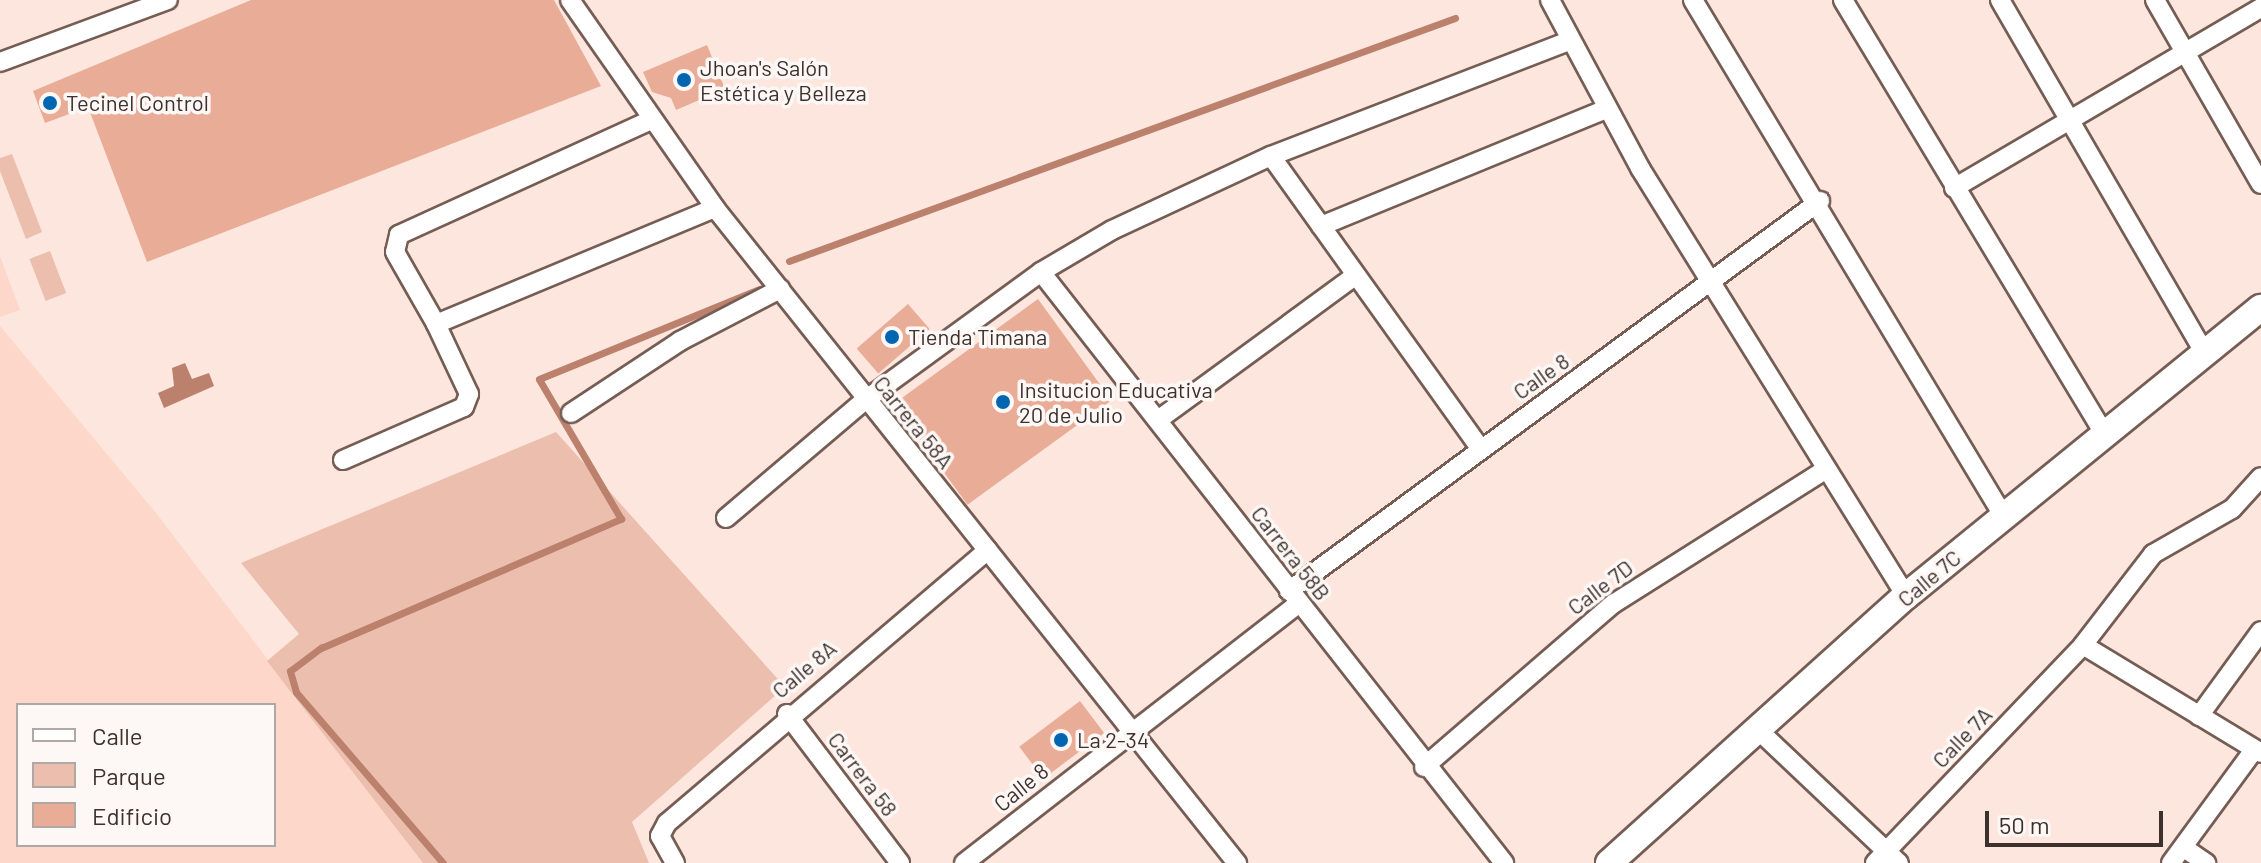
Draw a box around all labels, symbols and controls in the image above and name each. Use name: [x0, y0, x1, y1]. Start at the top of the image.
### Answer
place label: Jhoan's Salón Estética y Belleza: [700, 54, 867, 106]
marker: Jhoan's Salón Estética y Belleza: [675, 71, 693, 89]
place label: Tecinel Control: [66, 90, 209, 116]
marker: Tecinel Control: [41, 94, 59, 112]
place label: Tienda Timana: [908, 324, 1047, 350]
marker: Tienda Timana: [883, 328, 901, 346]
street label: Calle 8: [1508, 347, 1574, 405]
street label: Carrera 58A: [869, 370, 959, 474]
place label: Insitucion Educativa 20 de Julio: [1019, 376, 1213, 428]
marker: Insitucion Educativa 20 de Julio: [994, 393, 1012, 411]
street label: Carrera 58B: [1246, 501, 1336, 605]
street label: Calle 7C: [1892, 544, 1966, 612]
street label: Calle 7D: [1562, 554, 1638, 620]
street label: Calle 8A: [767, 635, 841, 703]
street label: Calle 7A: [1927, 701, 1997, 773]
legend: [16, 703, 276, 847]
text: Calle: [92, 721, 143, 750]
street label: Carrera 58: [823, 727, 903, 821]
place label: La 2-34: [1077, 727, 1149, 753]
marker: La 2-34: [1052, 731, 1070, 749]
street label: Calle 8: [989, 757, 1053, 817]
text: Parque: [92, 761, 166, 790]
scale bar: [1989, 795, 2167, 845]
text: Edificio: [92, 801, 172, 830]
text: 50 m: [1999, 810, 2050, 839]

